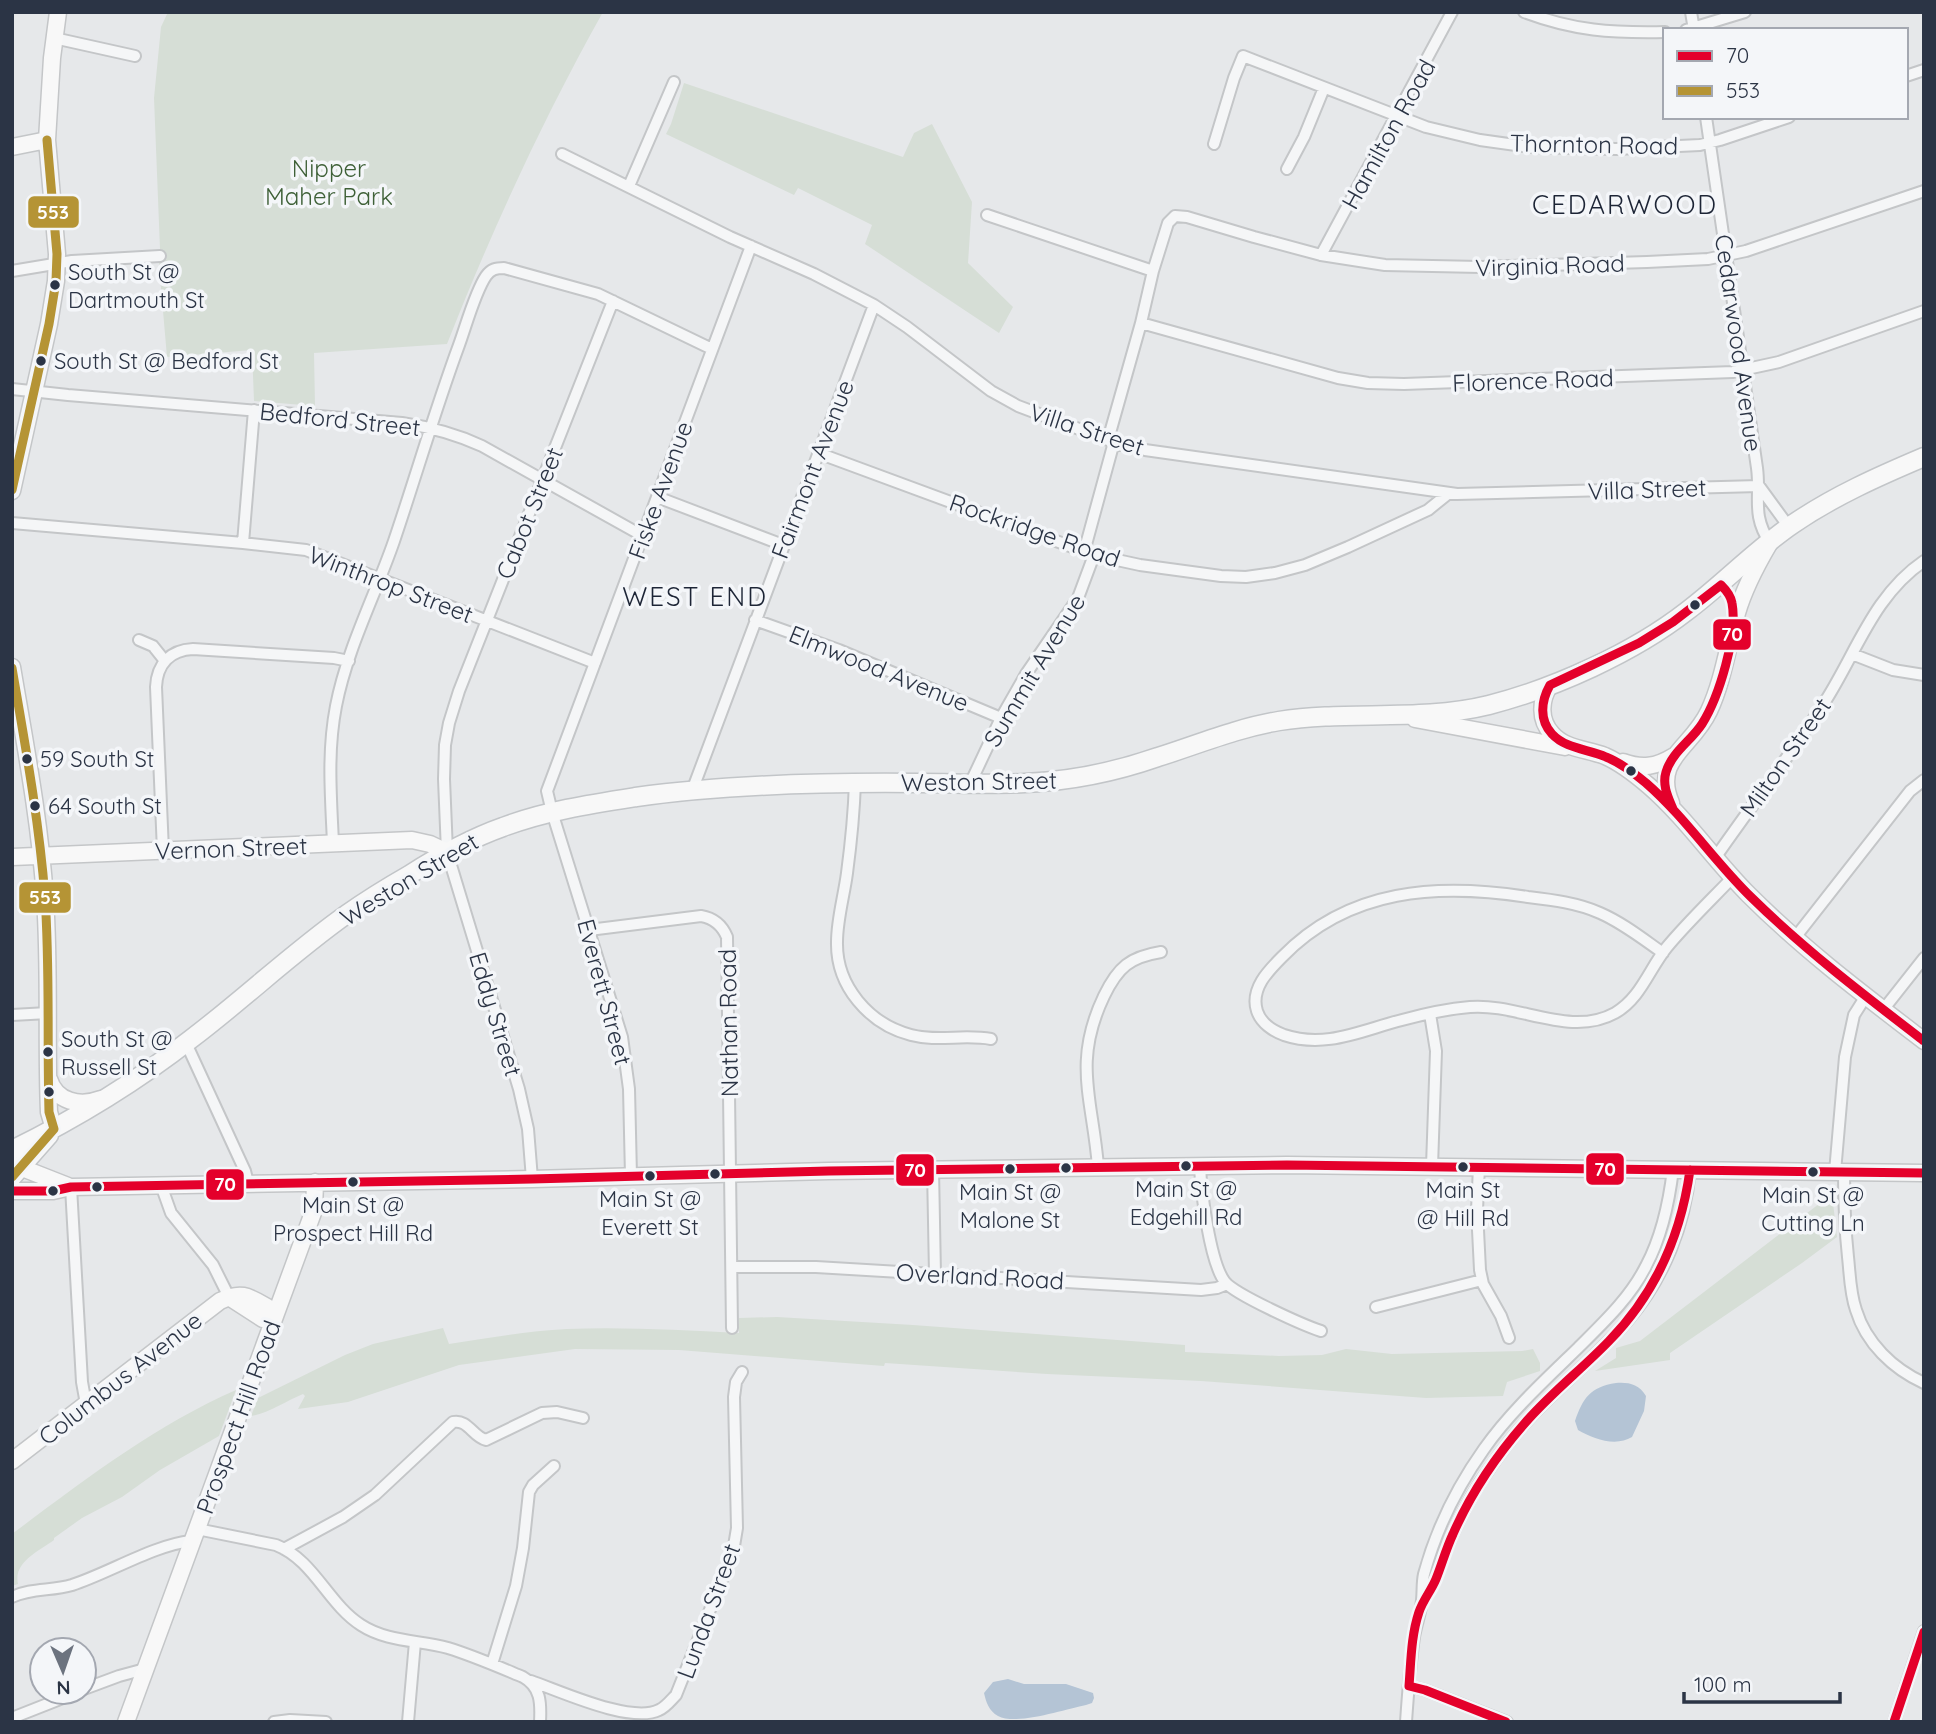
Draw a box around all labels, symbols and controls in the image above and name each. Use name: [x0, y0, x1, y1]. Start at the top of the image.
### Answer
legend: [1663, 28, 1908, 119]
text: 70: [1726, 42, 1749, 68]
street label: Hamilton Road: [1334, 54, 1442, 214]
text: 553: [1726, 77, 1760, 103]
street label: Thornton Road: [1510, 128, 1678, 160]
park label: Nipper Maher Park: [265, 153, 393, 211]
district label: CEDARWOOD: [1532, 188, 1718, 221]
line badge: 553: [27, 195, 80, 229]
text: 553: [37, 200, 69, 224]
street label: Cedarwood Avenue: [1709, 232, 1769, 454]
street label: Virginia Road: [1475, 247, 1625, 283]
place label: South St @ Dartmouth St: [68, 258, 205, 314]
marker: South St @ Dartmouth St: [48, 278, 62, 292]
place label: South St @ Bedford St: [54, 347, 279, 375]
marker: South St @ Bedford St: [34, 354, 48, 368]
street label: Florence Road: [1452, 362, 1614, 398]
street label: Fairmont Avenue: [764, 375, 860, 563]
street label: Bedford Street: [258, 396, 422, 442]
street label: Villa Street: [1026, 396, 1148, 462]
street label: Fiske Avenue: [621, 417, 699, 563]
street label: Cabot Street: [489, 443, 569, 583]
street label: Villa Street: [1587, 472, 1707, 506]
street label: Rockridge Road: [946, 487, 1124, 573]
street label: Winthrop Street: [304, 539, 478, 629]
district label: WEST END: [622, 580, 768, 613]
street label: Summit Avenue: [977, 588, 1091, 752]
unlabelled marker: [1688, 598, 1702, 612]
street label: Elmwood Avenue: [785, 618, 973, 718]
line badge: 70: [1712, 618, 1752, 651]
text: 70: [1721, 622, 1743, 646]
street label: Milton Street: [1733, 691, 1837, 823]
place label: 59 South St: [40, 745, 154, 773]
marker: 59 South St: [20, 752, 34, 766]
unlabelled marker: [1624, 764, 1638, 778]
street label: Weston Street: [901, 765, 1057, 797]
place label: 64 South St: [48, 792, 162, 820]
marker: 64 South St: [28, 799, 42, 813]
street label: Weston Street: [334, 826, 484, 932]
street label: Vernon Street: [154, 830, 308, 866]
line badge: 553: [18, 881, 72, 914]
text: 553: [29, 885, 61, 909]
street label: Everett Street: [571, 916, 639, 1068]
street label: Eddy Street: [463, 948, 529, 1080]
street label: Nathan Road: [712, 949, 744, 1097]
place label: South St @ Russell St: [61, 1025, 172, 1081]
marker: South St @ Russell St: [41, 1045, 55, 1059]
unlabelled marker: [42, 1085, 56, 1099]
line badge: 70: [1585, 1152, 1625, 1186]
line badge: 70: [895, 1153, 935, 1187]
text: 70: [1594, 1157, 1616, 1181]
text: 70: [904, 1158, 926, 1182]
marker: Main St @ Edgehill Rd: [1179, 1159, 1193, 1173]
marker: Main St @ Hill Rd: [1456, 1160, 1470, 1174]
unlabelled marker: [1059, 1161, 1073, 1175]
marker: Main St @ Malone St: [1003, 1162, 1017, 1176]
marker: Main St @ Cutting Ln: [1806, 1165, 1820, 1179]
unlabelled marker: [708, 1167, 722, 1181]
line badge: 70: [205, 1168, 245, 1201]
marker: Main St @ Everett St: [643, 1169, 657, 1183]
text: 70: [214, 1172, 236, 1196]
marker: Main St @ Prospect Hill Rd: [346, 1175, 360, 1189]
place label: Main St @ Edgehill Rd: [1130, 1175, 1242, 1231]
place label: Main St @ Hill Rd: [1417, 1176, 1509, 1232]
place label: Main St @ Malone St: [959, 1178, 1061, 1234]
unlabelled marker: [90, 1180, 104, 1194]
place label: Main St @ Cutting Ln: [1761, 1181, 1865, 1237]
unlabelled marker: [46, 1184, 60, 1198]
place label: Main St @ Everett St: [599, 1185, 701, 1241]
place label: Main St @ Prospect Hill Rd: [273, 1191, 433, 1247]
street label: Overland Road: [895, 1257, 1065, 1295]
street label: Columbus Avenue: [32, 1305, 208, 1451]
street label: Prospect Hill Road: [189, 1316, 287, 1518]
street label: Lunda Street: [670, 1539, 746, 1683]
north arrow: [28, 1636, 98, 1706]
scale bar: [1684, 1660, 1840, 1704]
text: 100 m: [1694, 1671, 1752, 1697]
text: N: [56, 1676, 71, 1700]

